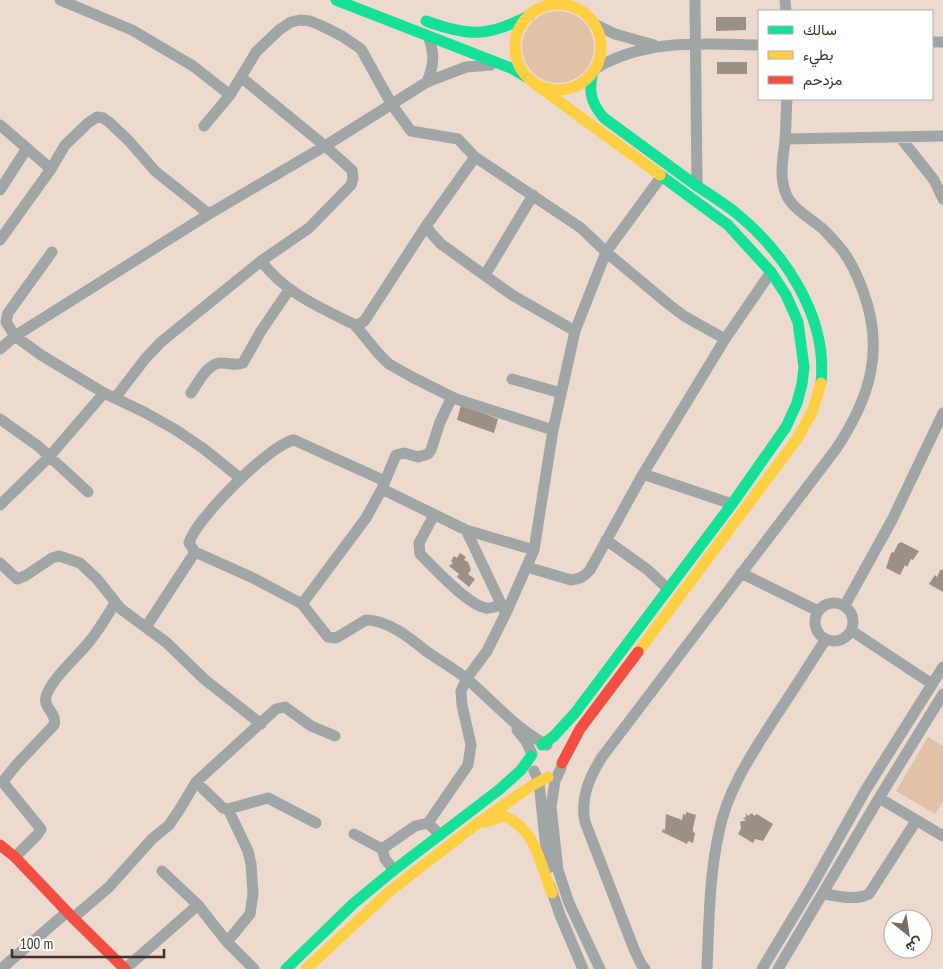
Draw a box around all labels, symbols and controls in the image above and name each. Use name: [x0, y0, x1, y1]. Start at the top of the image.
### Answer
legend: [758, 10, 933, 100]
text: سالك: [803, 20, 837, 39]
text: بطيء: [803, 45, 833, 68]
text: مزدحم: [803, 70, 842, 90]
north arrow: [883, 909, 933, 959]
scale bar: [12, 926, 165, 958]
text: ش: [903, 933, 926, 957]
text: 100 m: [20, 934, 53, 953]

